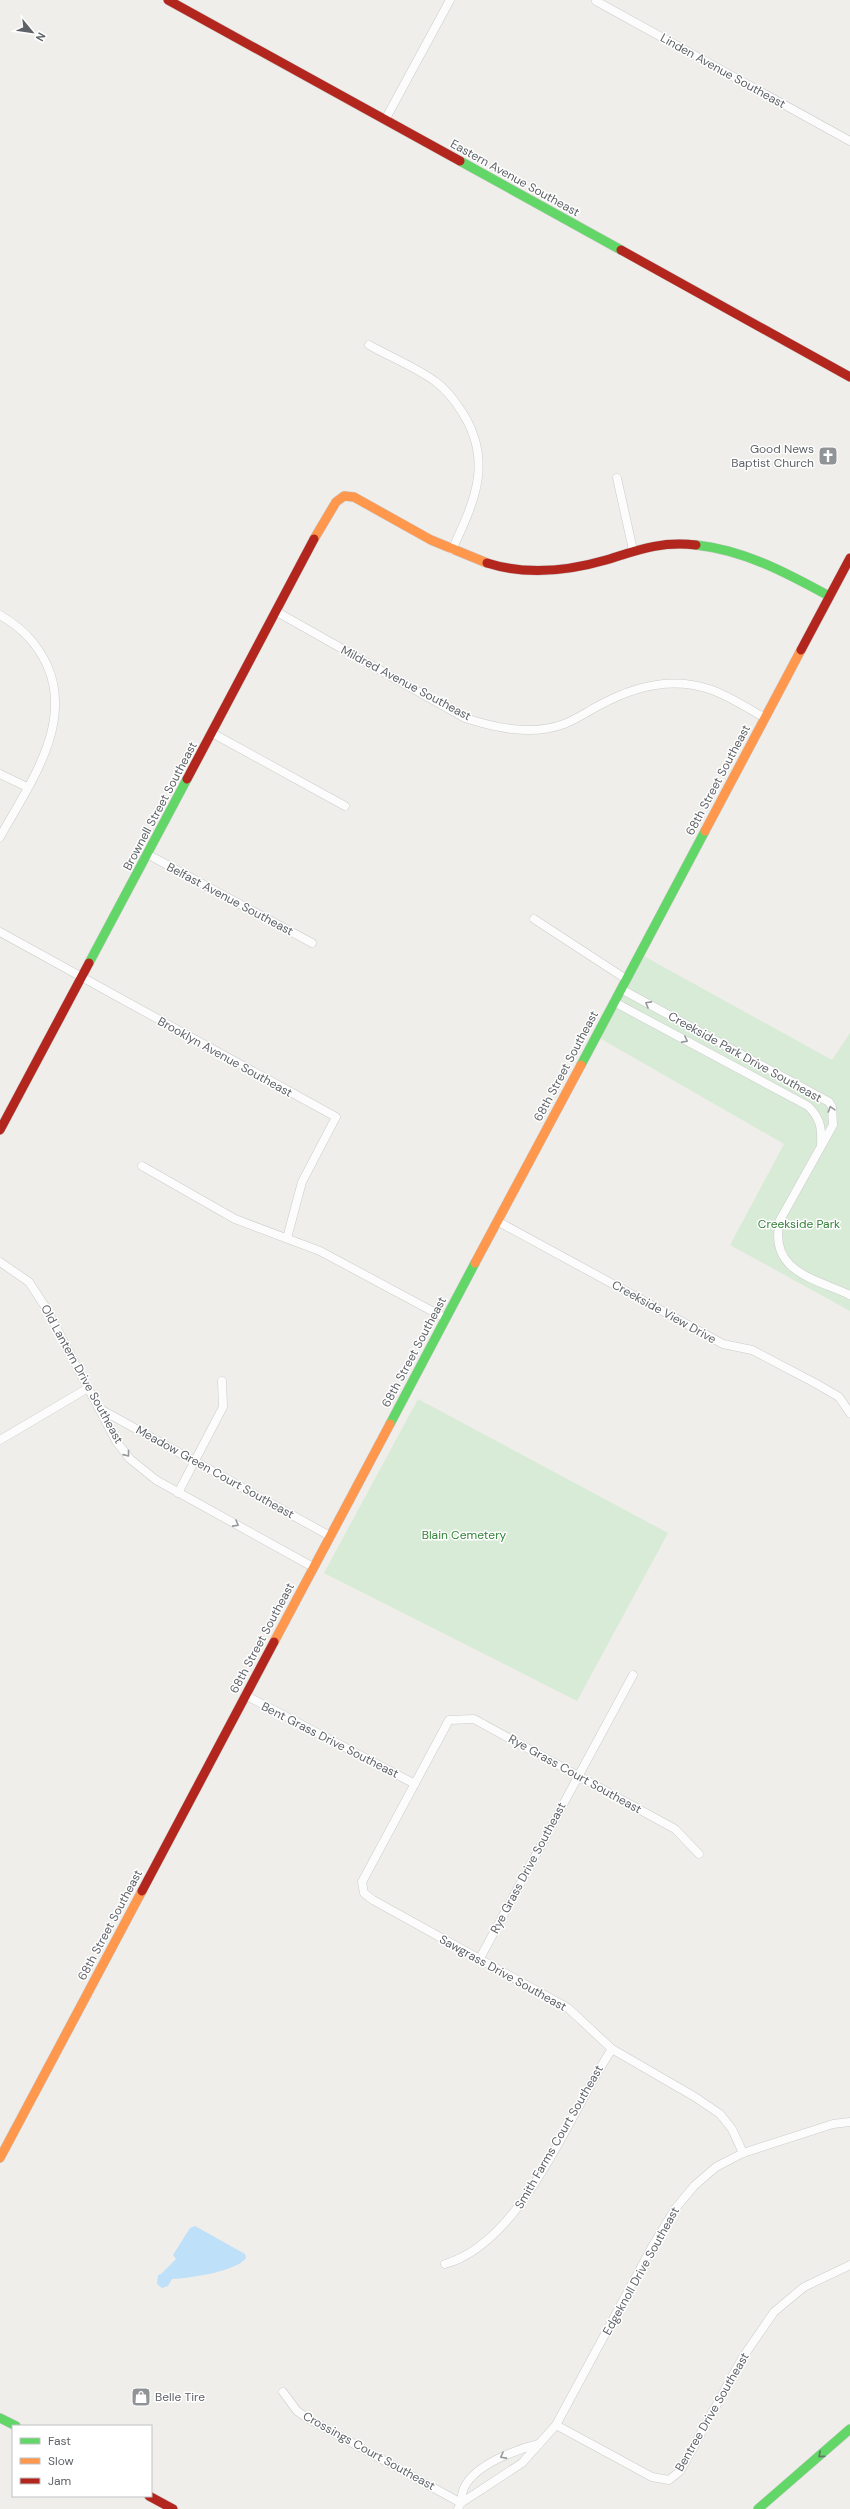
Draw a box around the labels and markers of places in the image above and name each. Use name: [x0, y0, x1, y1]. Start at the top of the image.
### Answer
place label: Good News Baptist Church: [731, 441, 814, 471]
church icon: Good News Baptist Church: [817, 445, 839, 467]
shop icon: Belle Tire: [130, 2386, 152, 2408]
place label: Belle Tire: [155, 2389, 205, 2405]

